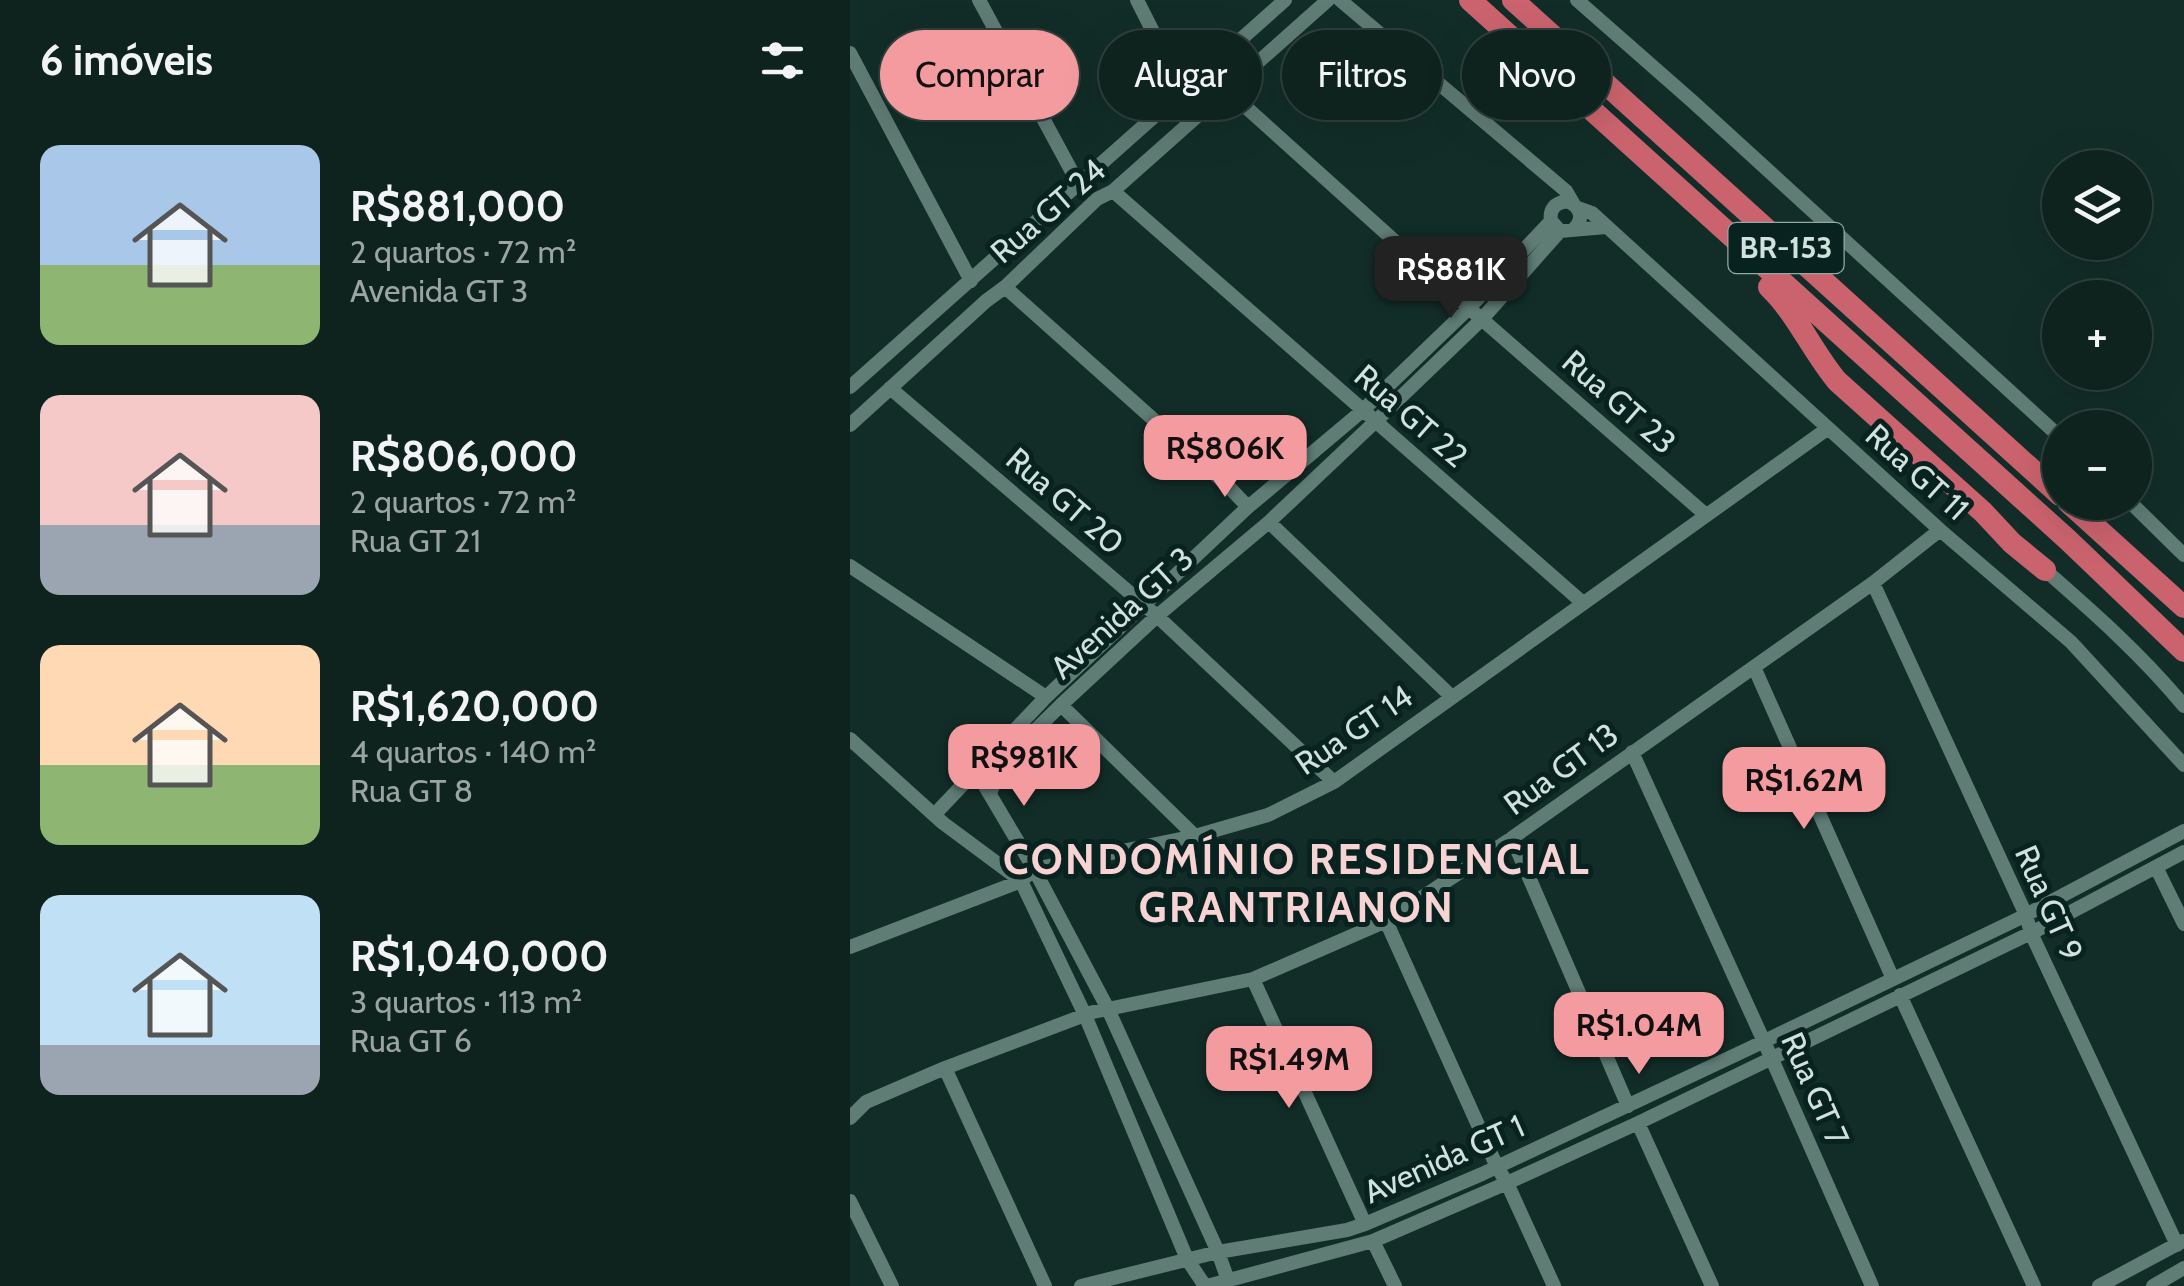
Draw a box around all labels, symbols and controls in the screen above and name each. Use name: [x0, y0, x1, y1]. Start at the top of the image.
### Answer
chip: Comprar: [880, 30, 1079, 120]
chip: Alugar: [1099, 30, 1262, 120]
chip: Filtros: [1282, 30, 1442, 120]
chip: Novo: [1462, 30, 1611, 120]
icon: filters: [755, 33, 810, 88]
text: 6 imóveis: [40, 34, 213, 86]
street label: Rua GT 24: [982, 150, 1113, 271]
map controls: [2042, 150, 2152, 520]
button: layers: [2042, 150, 2152, 260]
text: R$881,000: [350, 180, 565, 232]
icon: home: [120, 185, 240, 305]
road number: BR-153: [1728, 223, 1844, 273]
text: 2 quartos · 72 m²: [350, 232, 576, 271]
pin: R$881K: [1370, 236, 1532, 321]
text: R$881K: [1396, 249, 1506, 288]
text: Avenida GT 3: [350, 271, 528, 310]
button: +: [2042, 280, 2152, 390]
street label: Rua GT 23: [1554, 342, 1684, 462]
street label: Rua GT 22: [1347, 356, 1476, 475]
button: −: [2042, 410, 2152, 520]
pin: R$806K: [1144, 415, 1306, 500]
street label: Rua GT 11: [1858, 415, 1977, 528]
text: R$806K: [1166, 428, 1284, 467]
text: R$806,000: [350, 430, 578, 482]
icon: home: [120, 435, 240, 555]
street label: Rua GT 20: [999, 439, 1132, 562]
text: 2 quartos · 72 m²: [350, 482, 576, 521]
text: Rua GT 21: [350, 521, 481, 560]
street label: Avenida GT 3: [1042, 538, 1201, 687]
street label: Rua GT 14: [1288, 676, 1420, 783]
text: R$1,620,000: [350, 680, 599, 732]
icon: home: [120, 685, 240, 805]
street label: Rua GT 13: [1496, 714, 1625, 823]
pin: R$981K: [943, 724, 1105, 809]
text: 4 quartos · 140 m²: [350, 732, 596, 771]
text: R$981K: [970, 737, 1078, 776]
pin: R$1.62M: [1712, 747, 1896, 832]
text: R$1.62M: [1744, 760, 1864, 799]
text: Rua GT 8: [350, 771, 473, 810]
district label: CONDOMÍNIO RESIDENCIAL GRANTRIANON: [1003, 833, 1591, 933]
street label: Rua GT 9: [2007, 839, 2092, 966]
text: R$1,040,000: [350, 930, 609, 982]
icon: home: [120, 935, 240, 1055]
text: 3 quartos · 113 m²: [350, 982, 582, 1021]
pin: R$1.04M: [1547, 992, 1731, 1077]
text: R$1.04M: [1576, 1005, 1702, 1044]
text: Rua GT 6: [350, 1021, 472, 1060]
pin: R$1.49M: [1197, 1026, 1381, 1111]
street label: Rua GT 7: [1773, 1026, 1858, 1152]
text: R$1.49M: [1228, 1039, 1350, 1078]
street label: Avenida GT 1: [1358, 1106, 1530, 1211]

